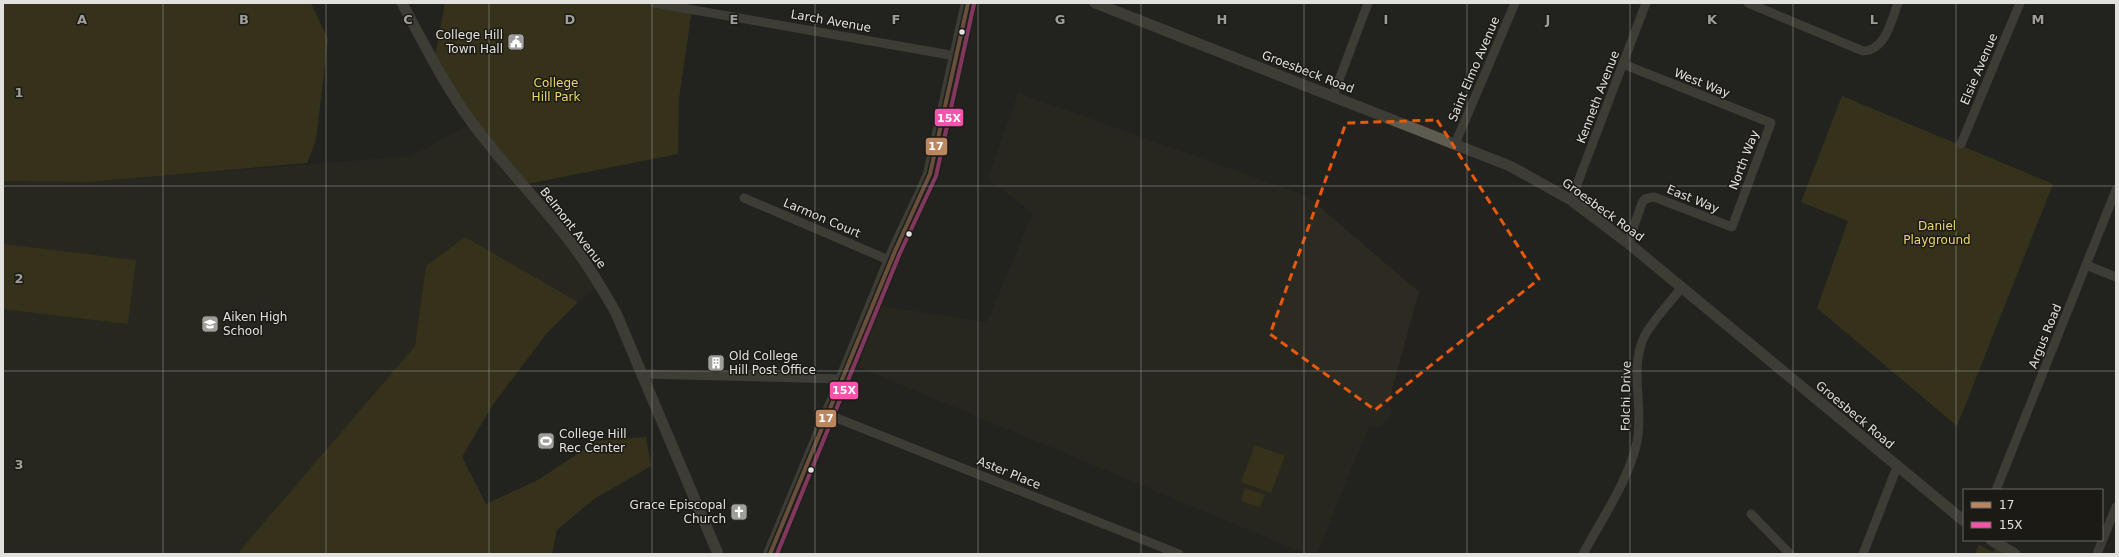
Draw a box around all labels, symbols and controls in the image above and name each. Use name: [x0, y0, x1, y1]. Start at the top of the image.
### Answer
street label: Larch Avenue: [790, 7, 872, 35]
text: A: [77, 12, 87, 27]
text: B: [239, 12, 249, 27]
text: C: [403, 12, 413, 27]
text: D: [565, 12, 576, 27]
text: E: [730, 12, 738, 27]
text: F: [892, 12, 900, 27]
text: G: [1055, 12, 1065, 27]
text: H: [1217, 12, 1227, 27]
text: I: [1384, 12, 1388, 27]
text: J: [1545, 12, 1550, 27]
text: K: [1707, 12, 1718, 27]
text: L: [1870, 12, 1878, 27]
text: M: [2032, 12, 2044, 27]
street label: Saint Elmo Avenue: [1446, 14, 1502, 124]
unlabelled marker: [957, 27, 967, 37]
place label: College Hill Town Hall: [435, 28, 503, 56]
street label: Elsie Avenue: [1958, 31, 2000, 107]
public building icon: College Hill Town Hall: [506, 32, 526, 52]
street label: Groesbeck Road: [1260, 48, 1356, 96]
street label: Kenneth Avenue: [1574, 49, 1622, 145]
street label: West Way: [1672, 65, 1732, 101]
park label: College Hill Park: [532, 76, 580, 104]
text: 1: [14, 85, 24, 100]
line badge: 15X: [934, 108, 964, 127]
text: 15X: [937, 112, 961, 125]
street label: North Way: [1726, 128, 1762, 192]
line badge: 17: [925, 137, 948, 156]
text: 17: [928, 140, 944, 153]
street label: Groesbeck Road: [1559, 176, 1647, 244]
street label: East Way: [1665, 182, 1721, 216]
street label: Belmont Avenue: [537, 185, 609, 271]
street label: Larmon Court: [781, 195, 863, 241]
park label: Daniel Playground: [1903, 219, 1971, 247]
unlabelled marker: [904, 229, 914, 239]
text: 2: [14, 271, 24, 286]
street label: Argus Road: [2026, 302, 2064, 370]
place label: Aiken High School: [223, 310, 287, 338]
school or university icon: Aiken High School: [200, 314, 220, 334]
place label: Old College Hill Post Office: [729, 349, 816, 377]
building icon: Old College Hill Post Office: [706, 353, 726, 373]
street label: Folchi Drive: [1618, 361, 1634, 431]
street label: Groesbeck Road: [1813, 378, 1897, 452]
line badge: 15X: [829, 381, 859, 400]
text: 15X: [832, 384, 856, 397]
line badge: 17: [815, 409, 837, 428]
text: 17: [818, 412, 834, 425]
place label: College Hill Rec Center: [559, 427, 627, 455]
sports icon: College Hill Rec Center: [536, 431, 556, 451]
street label: Aster Place: [975, 454, 1043, 492]
text: 3: [14, 457, 24, 472]
unlabelled marker: [806, 465, 816, 475]
legend: [1963, 489, 2103, 541]
place label: Grace Episcopal Church: [630, 498, 726, 526]
text: 17: [1999, 498, 2014, 512]
church icon: Grace Episcopal Church: [729, 502, 749, 522]
text: 15X: [1999, 518, 2023, 532]

